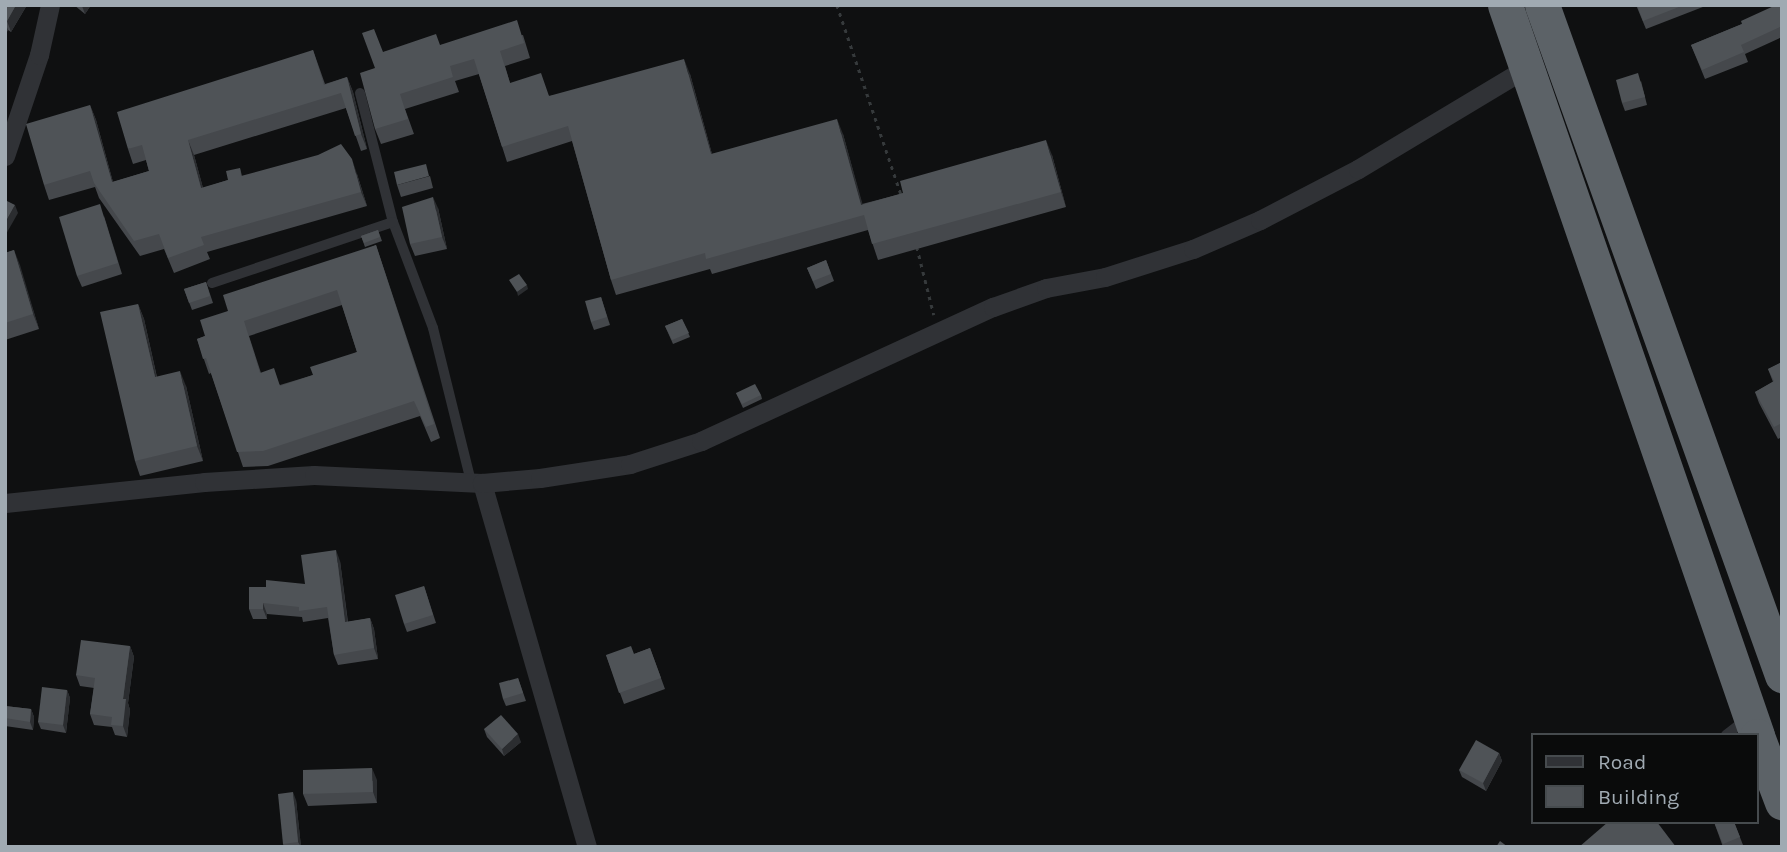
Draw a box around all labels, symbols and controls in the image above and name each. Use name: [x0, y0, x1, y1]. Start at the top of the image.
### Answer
legend: [1532, 733, 1759, 824]
text: Road: [1598, 750, 1646, 774]
text: Building: [1598, 785, 1679, 809]

